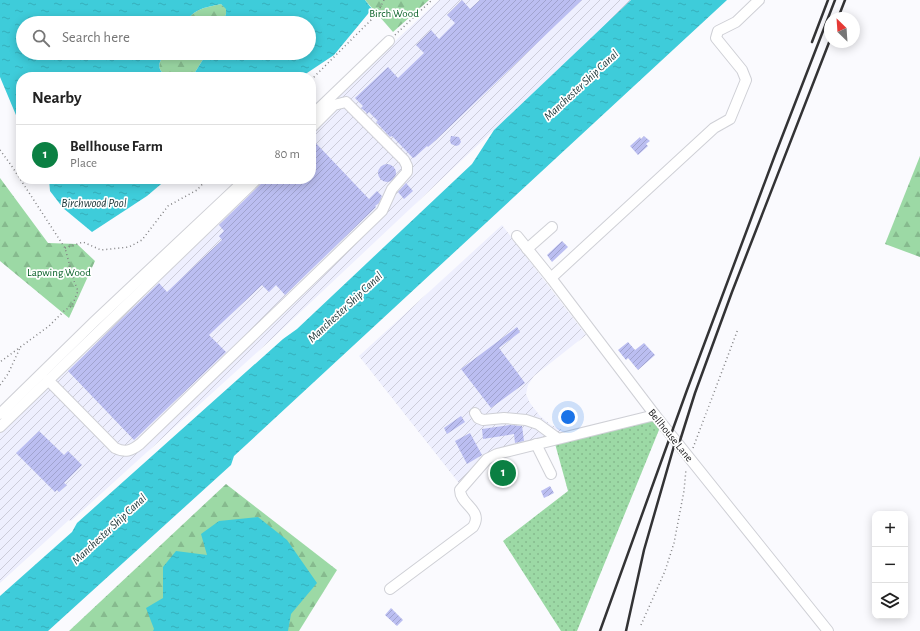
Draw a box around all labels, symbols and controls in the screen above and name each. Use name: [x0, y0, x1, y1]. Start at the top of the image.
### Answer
park label: Birch Wood: [369, 8, 419, 19]
north arrow: [824, 12, 860, 48]
search box: [16, 16, 316, 60]
icon: search: [30, 27, 52, 49]
text: Search here: [62, 30, 130, 45]
water label: Manchester Ship Canal: [541, 47, 621, 123]
text: Nearby: [32, 89, 82, 106]
text: Bellhouse Farm: [70, 139, 163, 154]
text: 1: [43, 148, 47, 161]
text: 80 m: [274, 148, 300, 161]
text: Place: [70, 157, 97, 170]
water label: Birchwood Pool: [61, 197, 127, 209]
park label: Lapwing Wood: [27, 267, 91, 278]
water label: Manchester Ship Canal: [305, 269, 385, 345]
your location: [558, 407, 578, 427]
street label: Bellhouse Lane: [646, 407, 695, 464]
pin: 1: [490, 458, 516, 488]
water label: Manchester Ship Canal: [69, 491, 149, 567]
map controls: [872, 511, 908, 619]
button: +: [872, 511, 908, 547]
button: −: [872, 547, 908, 583]
button: layers: [872, 583, 908, 619]

